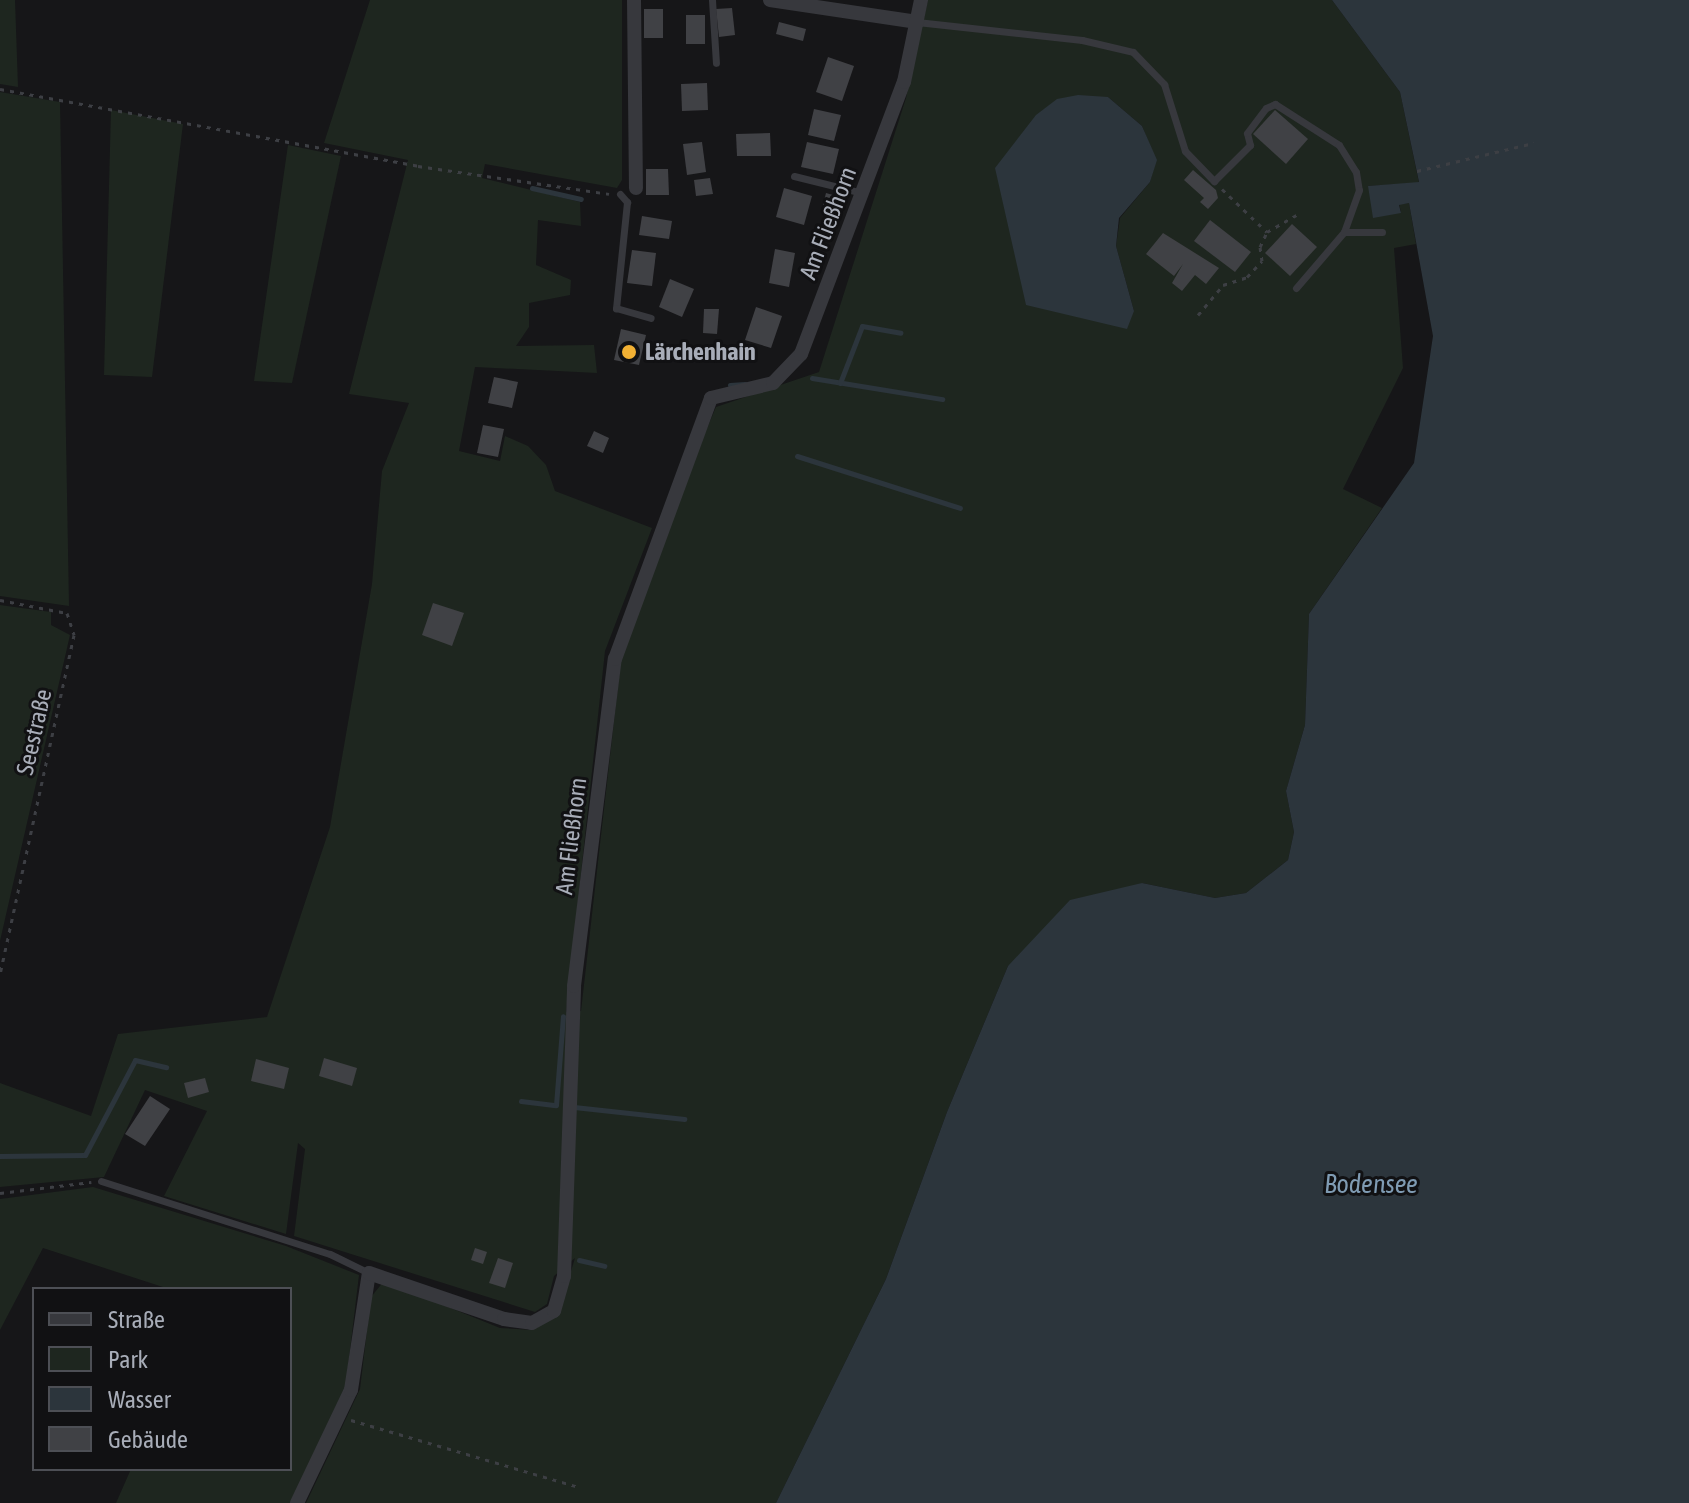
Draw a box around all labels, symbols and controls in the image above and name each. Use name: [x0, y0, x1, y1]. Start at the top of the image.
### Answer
street label: Am Fließhorn: [793, 163, 863, 283]
place label: Lärchenhain: [645, 338, 756, 366]
marker: Lärchenhain: [620, 343, 638, 361]
street label: Seestraße: [10, 686, 58, 778]
street label: Am Fließhorn: [550, 776, 592, 896]
water label: Bodensee: [1324, 1169, 1418, 1201]
legend: [32, 1287, 292, 1471]
text: Straße: [108, 1306, 165, 1333]
text: Park: [108, 1346, 148, 1373]
text: Wasser: [108, 1386, 171, 1413]
text: Gebäude: [108, 1426, 188, 1453]

